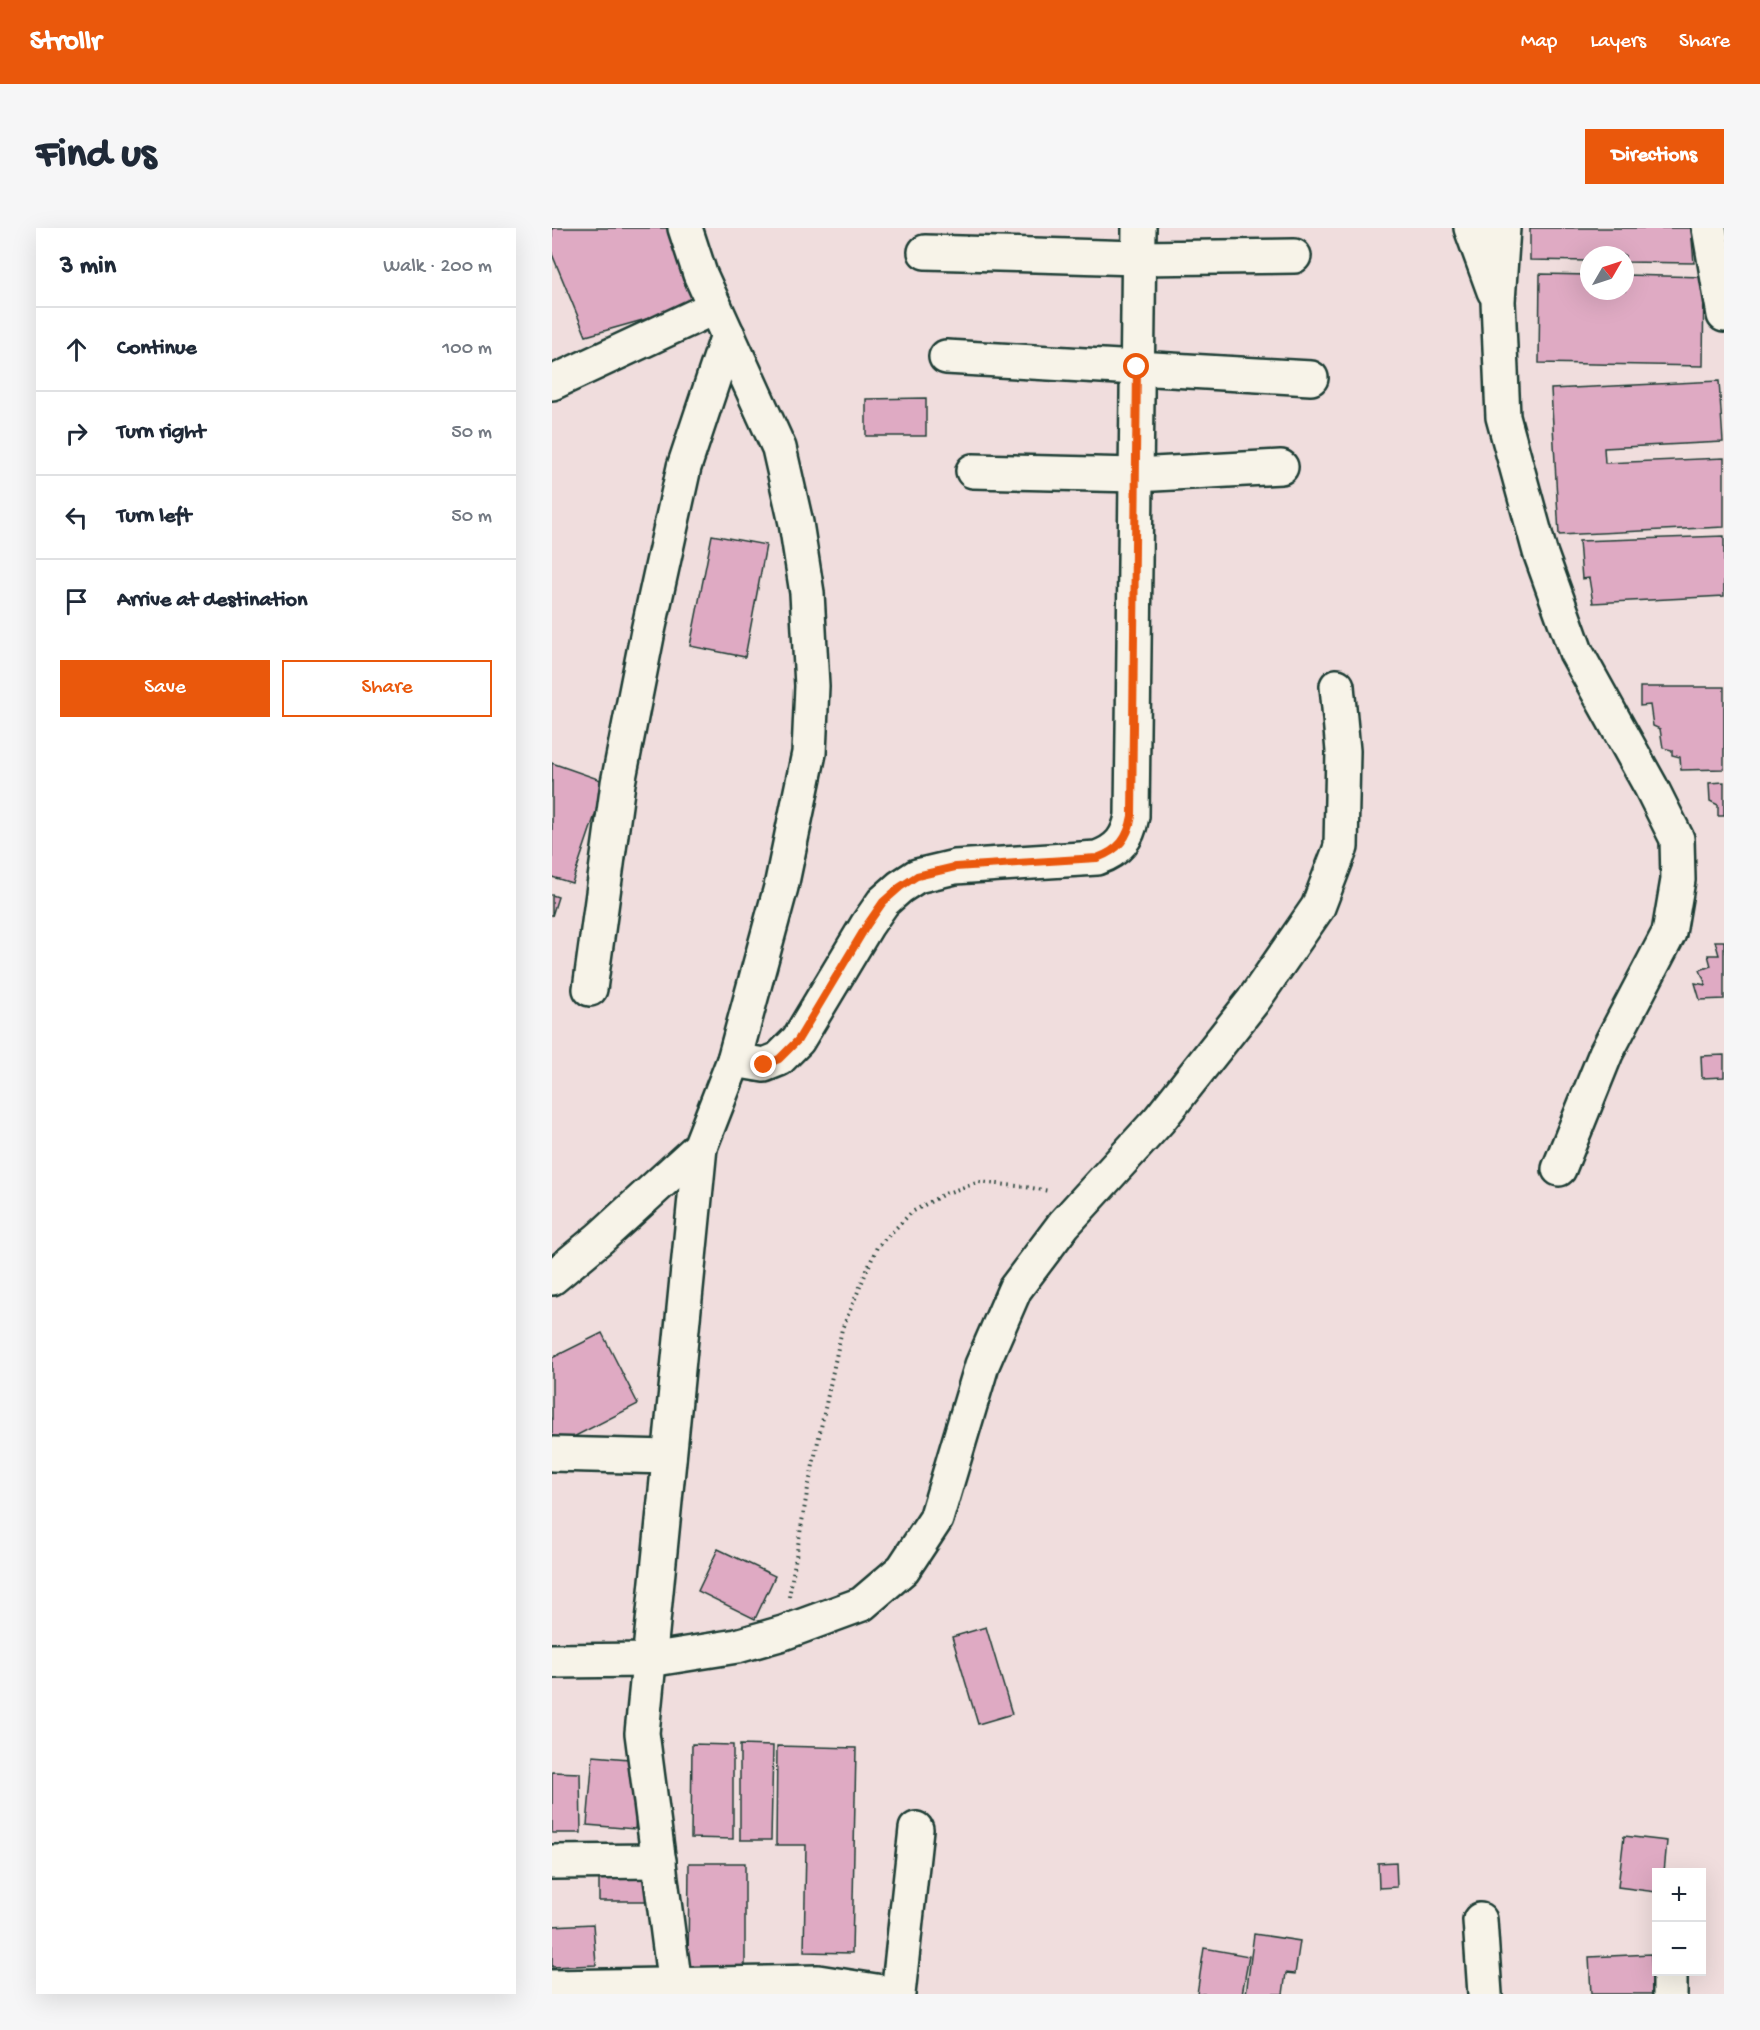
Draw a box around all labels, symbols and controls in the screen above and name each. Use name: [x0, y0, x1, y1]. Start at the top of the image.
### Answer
text: Strollr: [30, 26, 101, 59]
text: Map: [1521, 30, 1557, 55]
text: Layers: [1590, 30, 1646, 55]
text: Share: [1679, 30, 1730, 55]
button: Directions: [1585, 129, 1724, 184]
text: Find us: [36, 132, 156, 181]
north arrow: [1580, 246, 1634, 300]
text: 3 min: [60, 252, 116, 283]
text: Walk · 200 m: [383, 256, 492, 279]
icon: ahead: [60, 333, 93, 366]
text: Continue: [117, 336, 197, 362]
text: 100 m: [442, 338, 492, 361]
route start: [1123, 353, 1149, 379]
icon: right: [60, 417, 93, 450]
text: Turn right: [117, 420, 205, 446]
text: 50 m: [451, 422, 492, 445]
icon: left: [60, 501, 93, 534]
text: Turn left: [117, 504, 191, 530]
text: 50 m: [451, 506, 492, 529]
icon: arrive: [60, 585, 93, 618]
text: Arrive at destination: [117, 588, 307, 614]
button: Save: [60, 660, 270, 717]
button: Share: [282, 660, 492, 717]
route end: [750, 1051, 776, 1077]
map controls: [1652, 1868, 1706, 1976]
button: +: [1652, 1868, 1706, 1922]
button: −: [1652, 1922, 1706, 1976]

